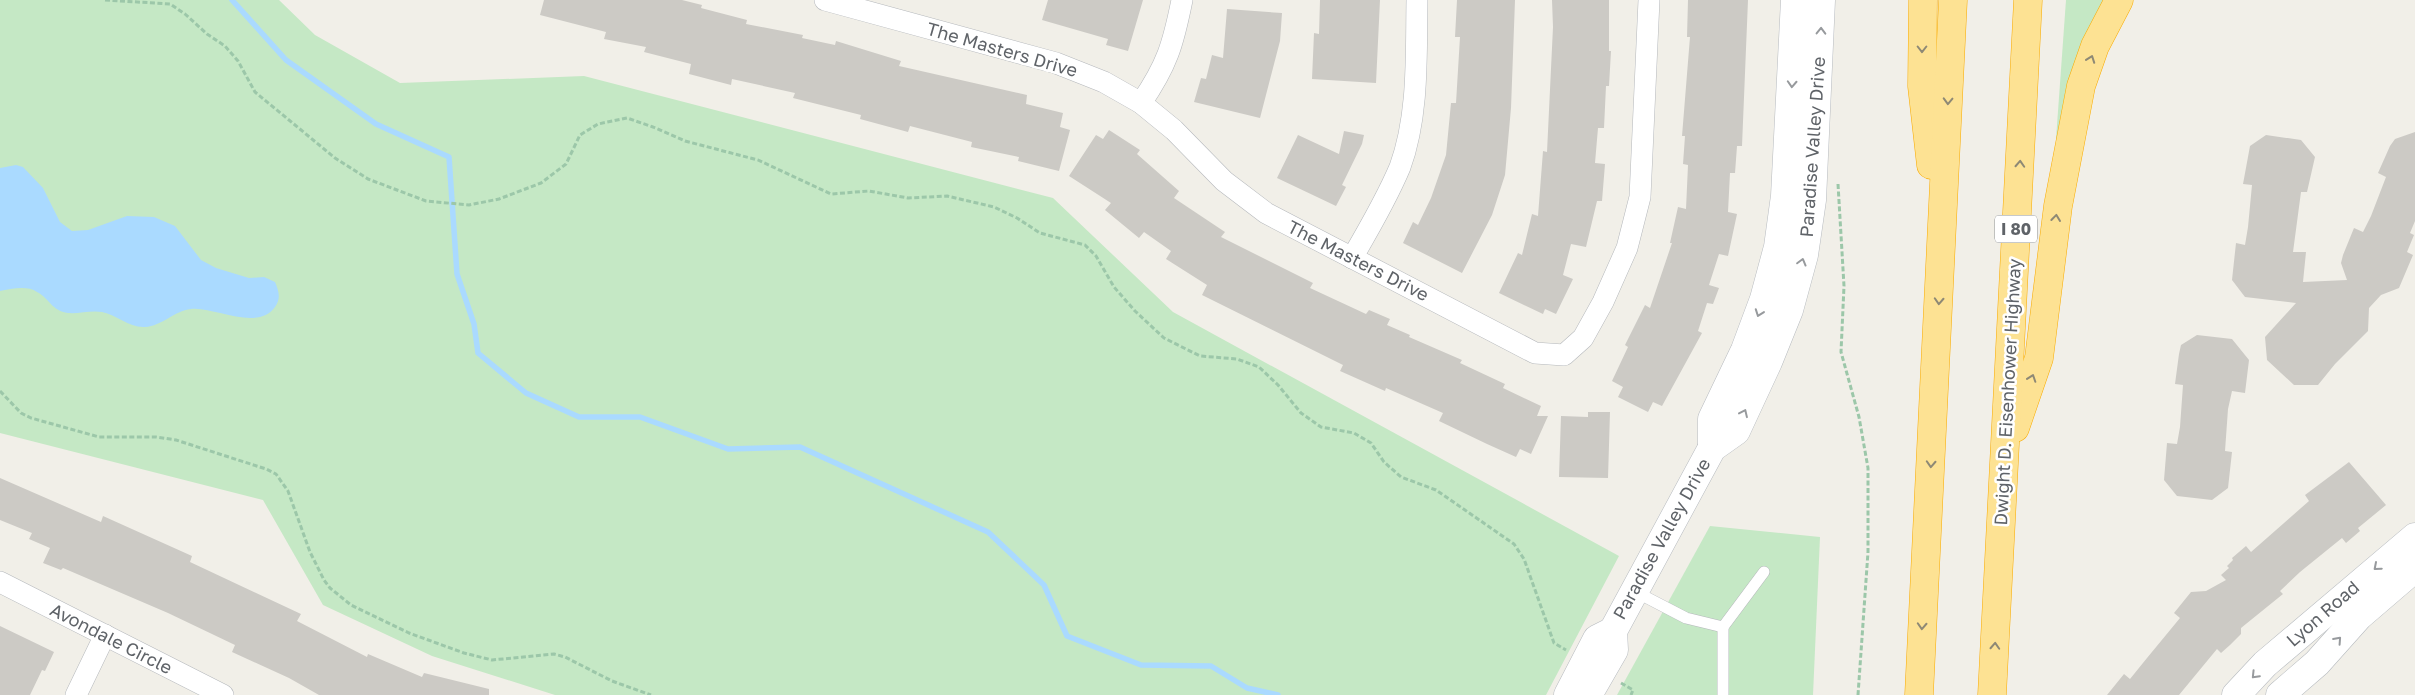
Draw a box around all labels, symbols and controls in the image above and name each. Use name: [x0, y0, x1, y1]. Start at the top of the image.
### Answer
street label: The Masters Drive: [924, 17, 1080, 81]
one-way arrow: [1816, 26, 1826, 34]
one-way arrow: [1917, 45, 1928, 53]
street label: Paradise Valley Drive: [1795, 56, 1829, 238]
one-way arrow: [2085, 56, 2095, 64]
one-way arrow: [1787, 80, 1797, 88]
one-way arrow: [1942, 97, 1953, 105]
one-way arrow: [2014, 160, 2025, 168]
one-way arrow: [2050, 213, 2061, 221]
street label: The Masters Drive: [1284, 215, 1433, 305]
road number: I 80: [1995, 215, 2037, 242]
one-way arrow: [1796, 258, 1807, 266]
street label: Dwight D. Eisenhower Highway: [1989, 258, 2025, 526]
one-way arrow: [1934, 298, 1945, 306]
one-way arrow: [1755, 308, 1765, 317]
one-way arrow: [2026, 374, 2036, 383]
one-way arrow: [1738, 409, 1748, 418]
street label: Paradise Valley Drive: [1608, 454, 1715, 623]
one-way arrow: [1925, 460, 1936, 468]
one-way arrow: [2374, 561, 2383, 570]
street label: Lyon Road: [2282, 576, 2363, 651]
street label: Avondale Circle: [47, 598, 176, 678]
one-way arrow: [1917, 622, 1928, 630]
one-way arrow: [2332, 636, 2341, 645]
one-way arrow: [1990, 642, 2001, 650]
one-way arrow: [2252, 669, 2261, 678]

